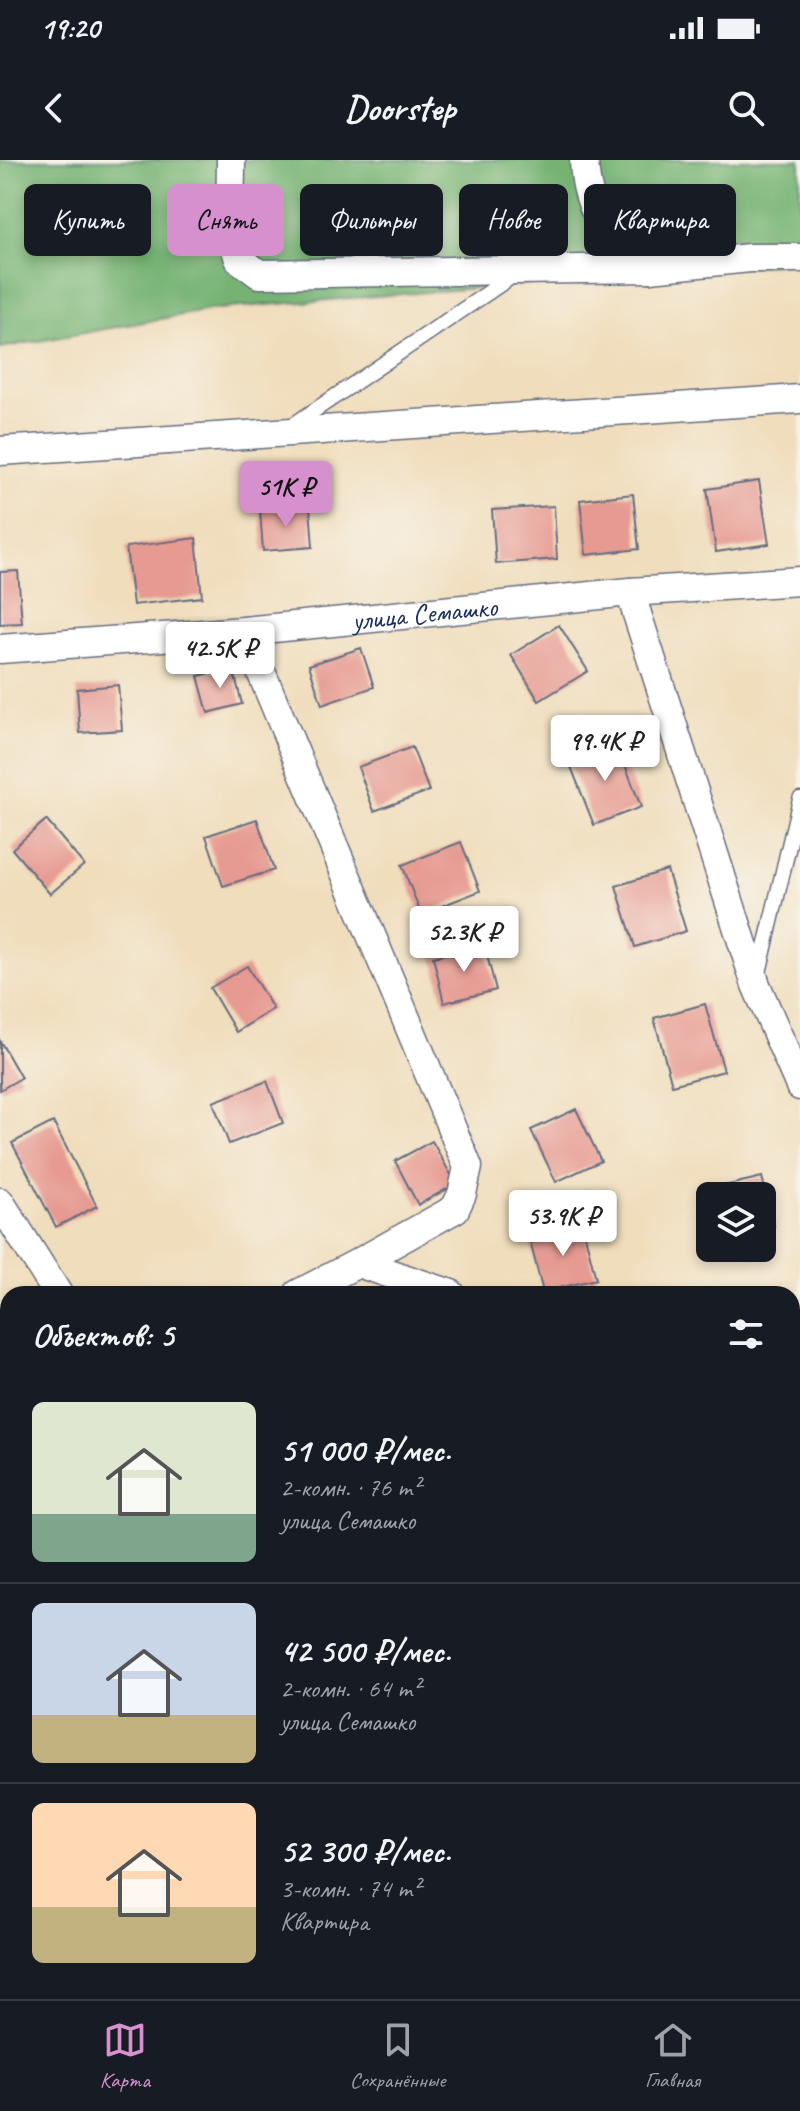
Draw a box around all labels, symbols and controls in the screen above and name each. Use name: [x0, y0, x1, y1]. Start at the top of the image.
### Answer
text: 19:20: [40, 9, 100, 47]
text: Doorstep: [345, 85, 455, 131]
icon: back: [32, 86, 76, 130]
icon: search: [724, 86, 768, 130]
chip: Купить: [24, 184, 151, 256]
chip: Снять: [167, 184, 284, 256]
chip: Фильтры: [300, 184, 443, 256]
chip: Новое: [459, 184, 568, 256]
chip: Квартира: [584, 184, 736, 256]
pin: 51K ₽: [230, 461, 342, 529]
text: 51K ₽: [258, 470, 314, 503]
street label: улица Семашко: [348, 588, 501, 638]
pin: 42.5K ₽: [146, 622, 294, 690]
text: 42.5K ₽: [184, 631, 256, 664]
pin: 99.4K ₽: [531, 715, 679, 783]
text: 99.4K ₽: [569, 724, 641, 757]
pin: 52.3K ₽: [390, 906, 538, 974]
text: 52.3K ₽: [428, 915, 500, 948]
map controls: [696, 1182, 776, 1262]
button: layers: [696, 1182, 776, 1262]
pin: 53.9K ₽: [489, 1190, 637, 1258]
text: 53.9K ₽: [527, 1199, 599, 1232]
icon: filters: [724, 1312, 768, 1356]
text: Объектов: 5: [32, 1313, 174, 1356]
text: 51 000 ₽/мес.: [280, 1428, 451, 1471]
icon: home: [96, 1434, 192, 1530]
text: 2-комн. · 76 m²: [280, 1471, 420, 1504]
text: улица Семашко: [280, 1504, 415, 1537]
text: 42 500 ₽/мес.: [280, 1629, 451, 1672]
icon: home: [96, 1635, 192, 1731]
text: 2-комн. · 64 m²: [280, 1672, 420, 1705]
text: улица Семашко: [280, 1705, 415, 1738]
text: 52 300 ₽/мес.: [280, 1829, 451, 1872]
icon: home: [96, 1835, 192, 1931]
text: 3-комн. · 74 m²: [280, 1872, 420, 1905]
text: Квартира: [280, 1905, 369, 1938]
tab: Карта: [100, 2018, 150, 2094]
tab: Сохранённые: [350, 2018, 445, 2094]
tab: Главная: [645, 2018, 700, 2094]

